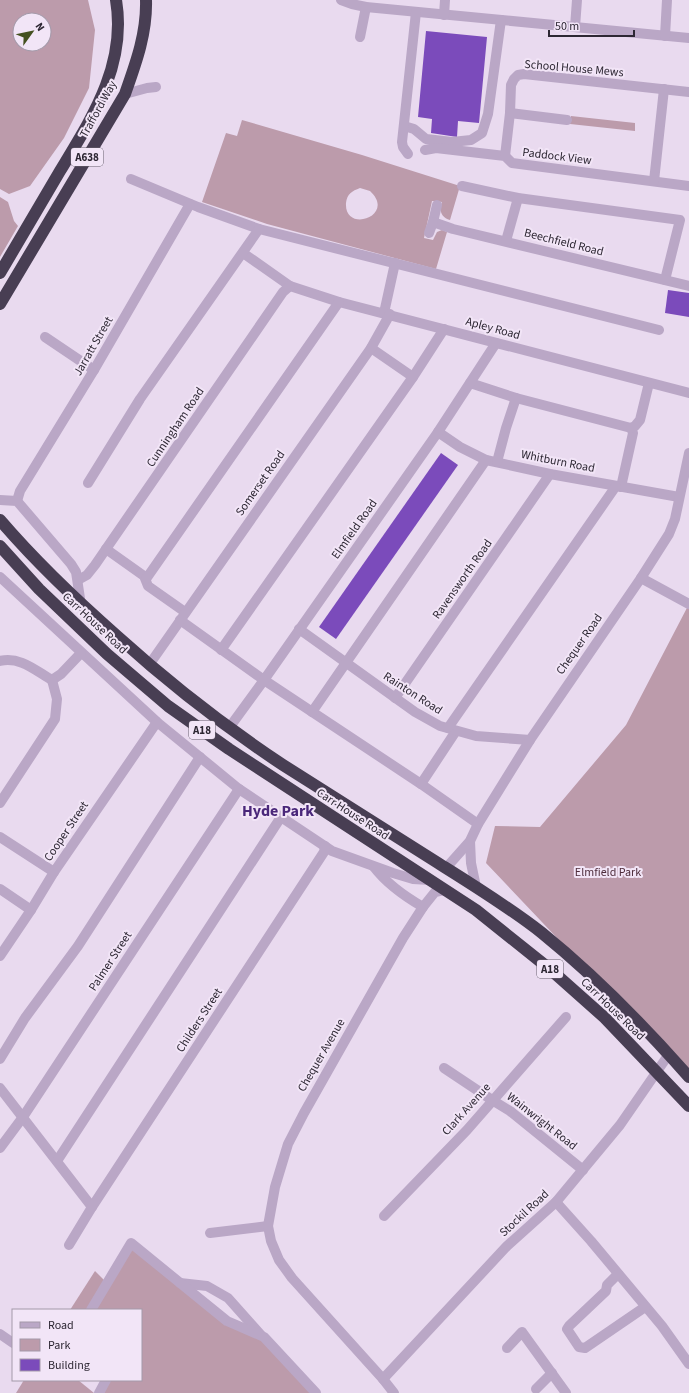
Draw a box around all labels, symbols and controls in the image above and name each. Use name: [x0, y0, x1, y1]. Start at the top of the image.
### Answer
north arrow: [12, 12, 52, 52]
scale bar: [549, 12, 634, 38]
text: 50 m: [555, 18, 579, 35]
text: N: [32, 20, 48, 34]
street label: School House Mews: [524, 56, 624, 81]
street label: Trafford Way: [76, 77, 121, 141]
street label: Paddock View: [521, 144, 593, 169]
road number: A638: [71, 148, 103, 166]
street label: Beechfield Road: [522, 224, 605, 261]
street label: Jarratt Street: [70, 313, 117, 379]
street label: Apley Road: [464, 313, 522, 344]
street label: Cunningham Road: [142, 384, 208, 470]
street label: Whitburn Road: [519, 446, 596, 477]
street label: Somerset Road: [232, 447, 289, 519]
street label: Elmfield Road: [327, 496, 381, 563]
street label: Ravensworth Road: [429, 536, 496, 623]
street label: Carr House Road: [58, 589, 131, 658]
street label: Chequer Road: [552, 610, 607, 678]
street label: Rainton Road: [380, 668, 446, 719]
road number: A18: [189, 721, 215, 739]
street label: Carr House Road: [313, 785, 392, 844]
street label: Cooper Street: [40, 798, 93, 865]
district label: Hyde Park: [242, 800, 314, 822]
park label: Elmfield Park: [575, 864, 641, 881]
street label: Palmer Street: [85, 928, 136, 994]
road number: A18: [537, 960, 563, 978]
street label: Carr House Road: [577, 974, 649, 1045]
street label: Childers Street: [172, 985, 227, 1056]
street label: Chequer Avenue: [294, 1015, 349, 1095]
street label: Clark Avenue: [438, 1079, 495, 1139]
street label: Wainwright Road: [503, 1088, 581, 1154]
street label: Stockil Road: [496, 1186, 553, 1241]
legend: [12, 1309, 142, 1381]
text: Road: [48, 1317, 74, 1334]
text: Park: [48, 1337, 70, 1354]
text: Building: [48, 1357, 90, 1374]

